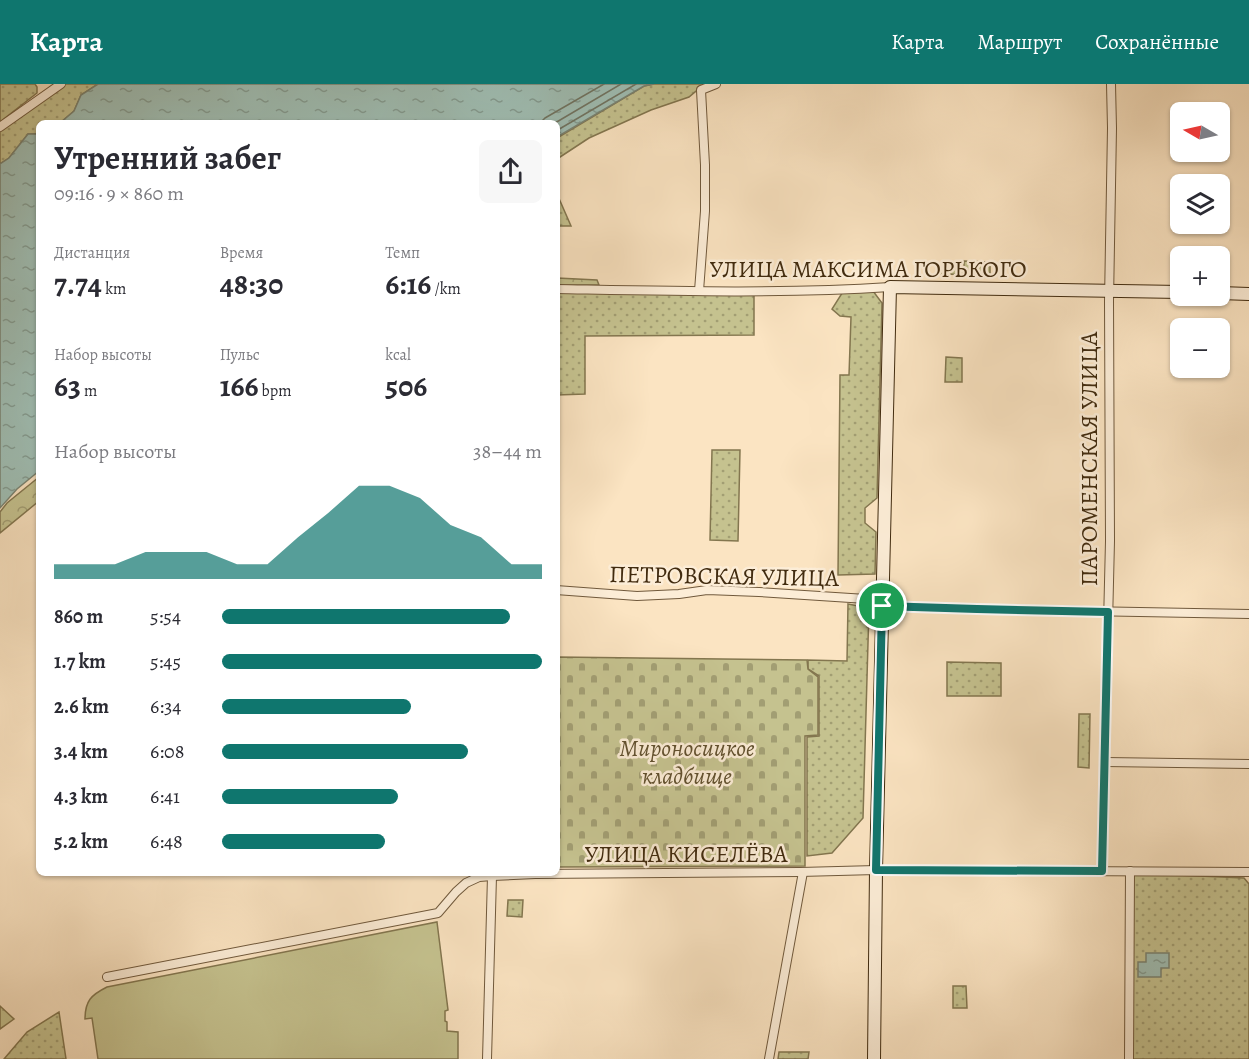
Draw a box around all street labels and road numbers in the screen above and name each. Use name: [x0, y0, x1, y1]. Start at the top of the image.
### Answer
street label: УЛИЦА МАКСИМА ГОРЬКОГО: [709, 253, 1027, 285]
street label: ПАРОМЕНСКАЯ УЛИЦА: [1073, 331, 1105, 586]
street label: ПЕТРОВСКАЯ УЛИЦА: [609, 558, 840, 594]
street label: УЛИЦА КИСЕЛЁВА: [584, 838, 789, 870]

